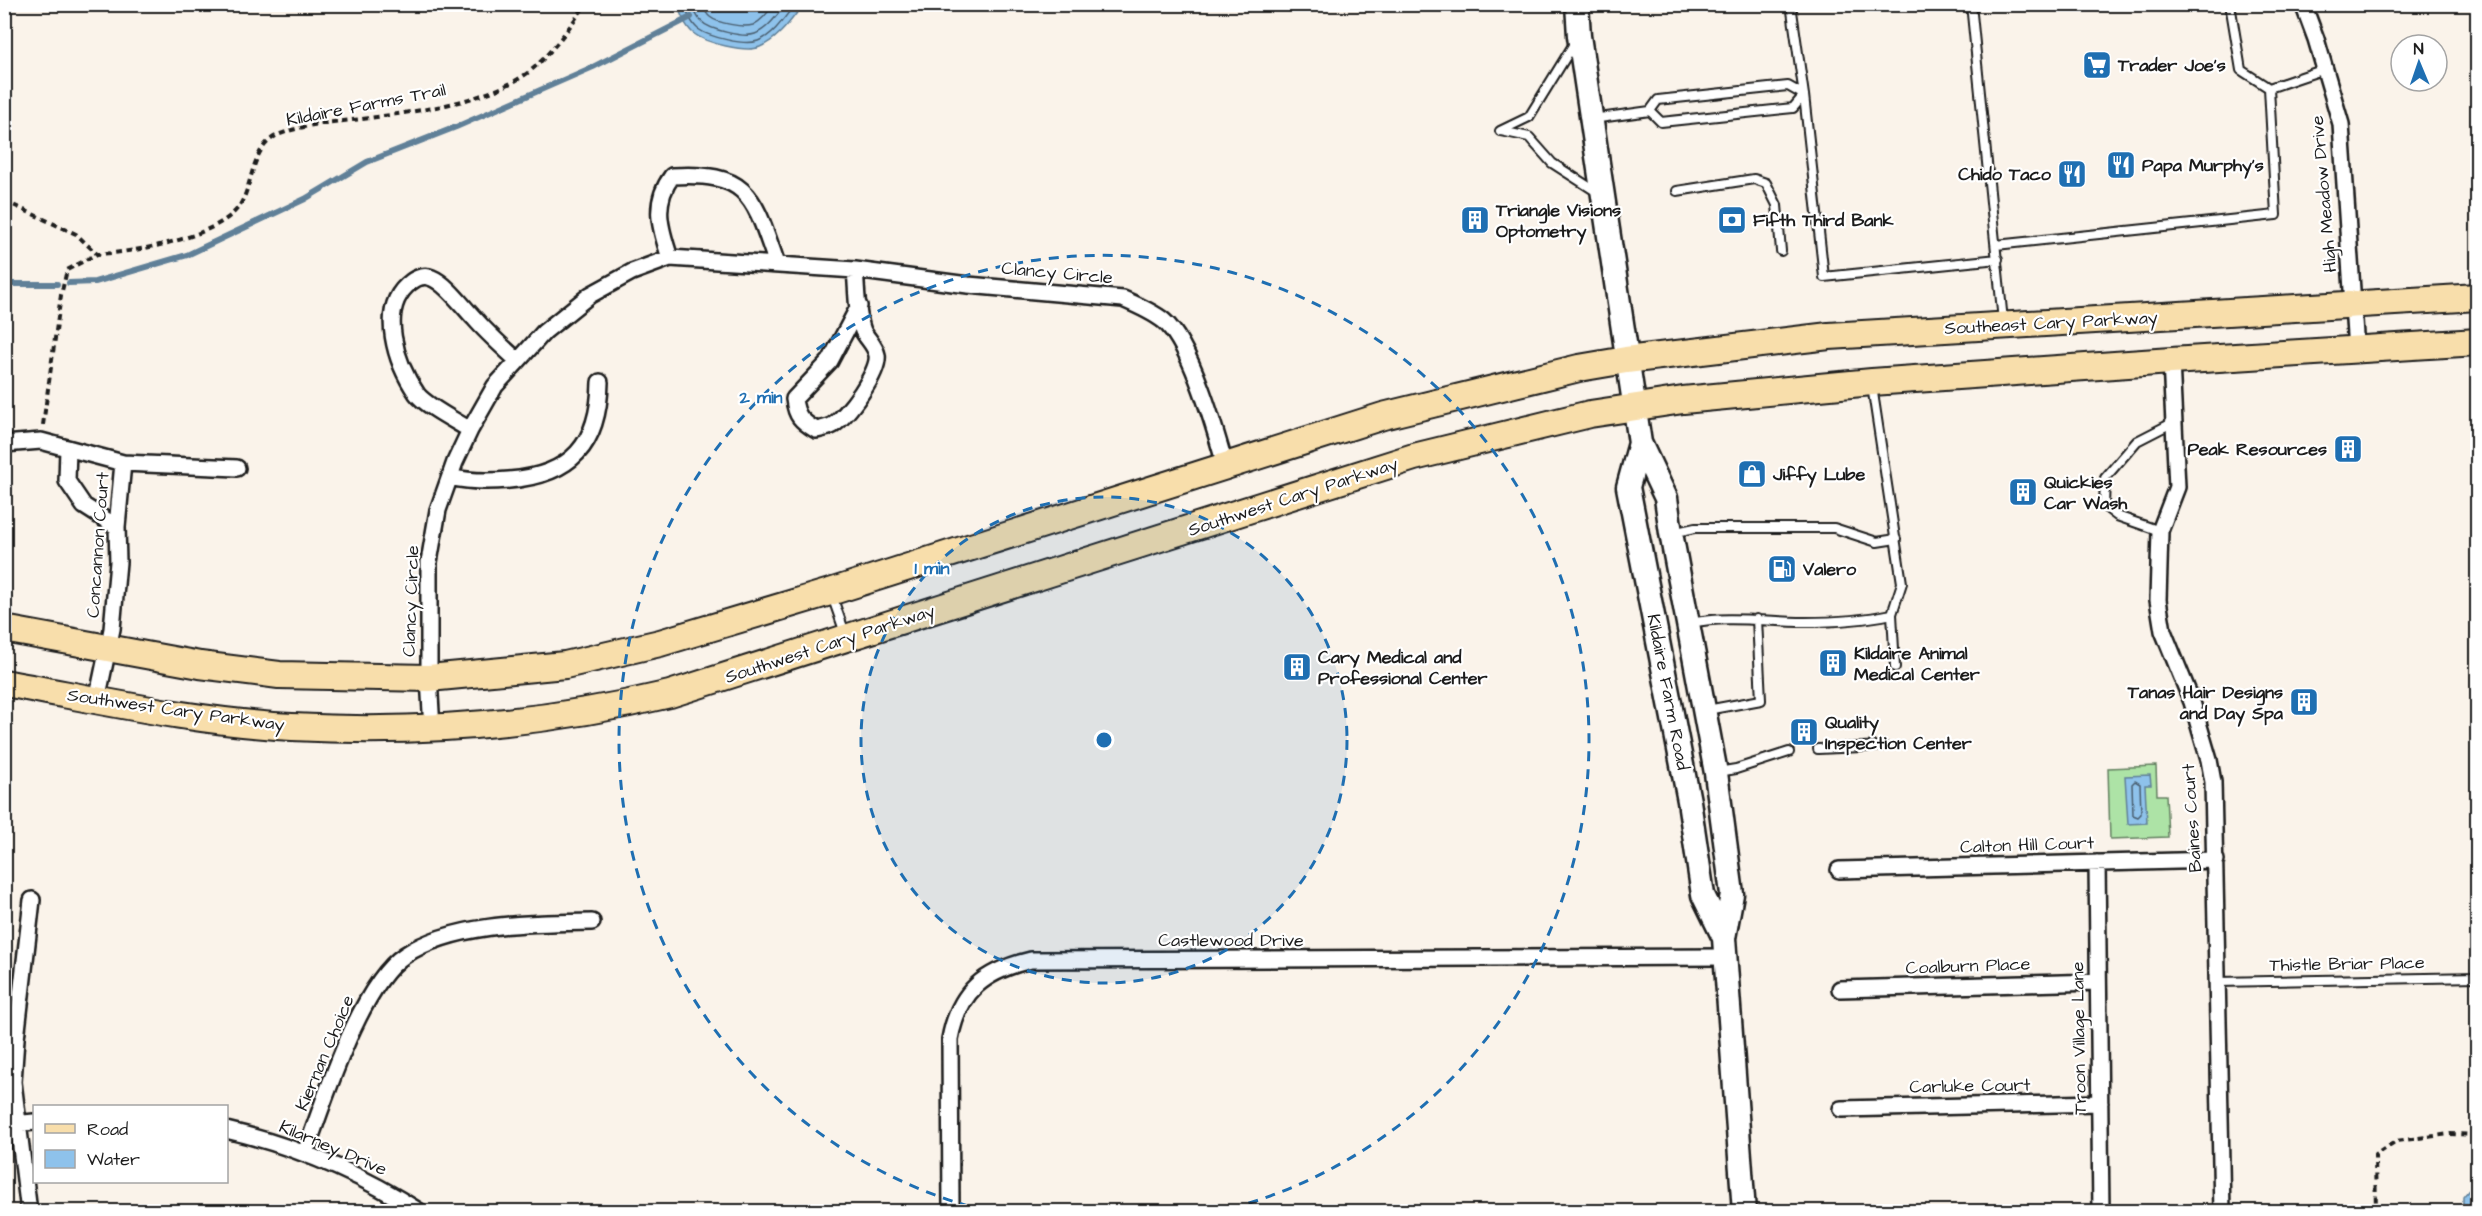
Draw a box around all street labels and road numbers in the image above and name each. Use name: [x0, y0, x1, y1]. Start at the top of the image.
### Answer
street label: Kildaire Farms Trail: [284, 77, 448, 133]
street label: High Meadow Drive: [2305, 114, 2344, 273]
street label: Clancy Circle: [1000, 256, 1114, 291]
street label: Southeast Cary Parkway: [1944, 305, 2158, 342]
street label: Southwest Cary Parkway: [1185, 451, 1401, 544]
street label: Concannon Court: [80, 471, 116, 619]
street label: Clancy Circle: [397, 545, 426, 657]
street label: Southwest Cary Parkway: [722, 598, 938, 691]
street label: Kildaire Farm Road: [1641, 612, 1695, 772]
street label: Southwest Cary Parkway: [66, 682, 286, 739]
street label: Baines Court: [2176, 762, 2208, 873]
street label: Calton Hill Court: [1960, 830, 2095, 860]
street label: Castlewood Drive: [1158, 928, 1304, 953]
street label: Thistle Briar Place: [2269, 950, 2425, 978]
street label: Coalburn Place: [1905, 951, 2031, 981]
street label: Troon Village Lane: [2065, 961, 2094, 1115]
street label: Kiernan Choice: [289, 991, 361, 1115]
street label: Carluke Court: [1909, 1072, 2031, 1100]
street label: Kilarney Drive: [275, 1114, 391, 1183]

